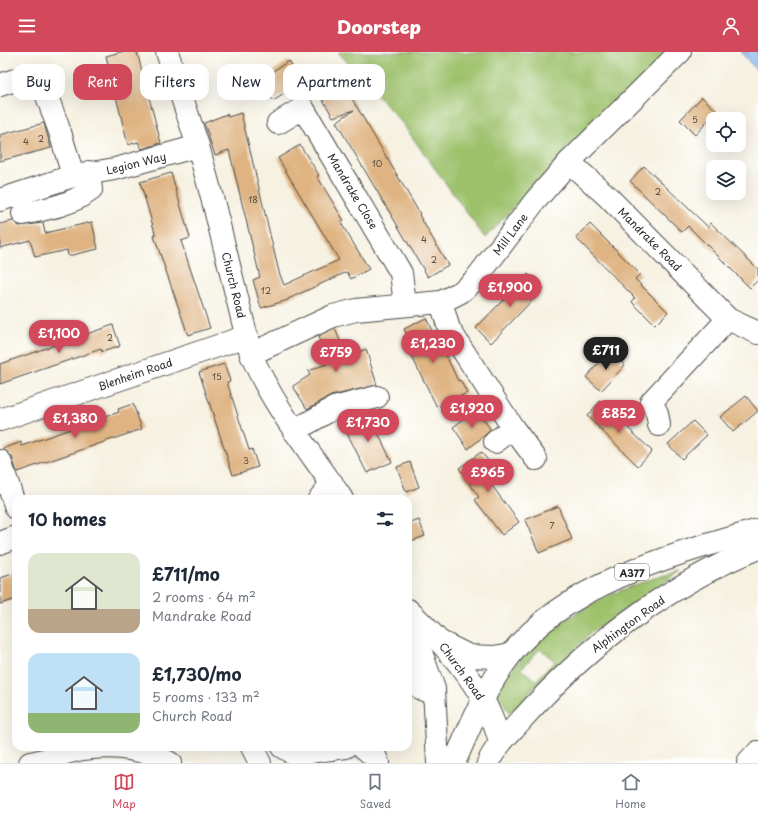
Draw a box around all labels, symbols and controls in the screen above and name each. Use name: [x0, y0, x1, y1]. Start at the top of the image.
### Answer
text: Doorstep: [337, 13, 421, 40]
icon: menu: [16, 15, 38, 37]
icon: person: [720, 15, 742, 37]
chip: Buy: [12, 64, 65, 100]
chip: Rent: [73, 64, 132, 100]
chip: Filters: [140, 64, 209, 100]
chip: New: [217, 64, 275, 100]
chip: Apartment: [283, 64, 385, 100]
house number: 5: [692, 112, 698, 126]
map controls: [706, 112, 746, 200]
button: locate: [706, 112, 746, 152]
house number: 2: [38, 131, 44, 145]
house number: 4: [23, 134, 29, 148]
street label: Legion Way: [104, 147, 168, 179]
street label: Mandrake Close: [324, 150, 382, 232]
house number: 10: [372, 156, 383, 170]
button: layers: [706, 160, 746, 200]
house number: 2: [655, 184, 661, 198]
house number: 18: [248, 192, 258, 206]
street label: Mandrake Road: [614, 203, 686, 275]
street label: Mill Lane: [488, 209, 532, 259]
house number: 4: [421, 232, 427, 246]
street label: Church Road: [218, 250, 250, 320]
house number: 2: [431, 252, 437, 266]
pin: £1,900: [477, 274, 543, 308]
text: £1,900: [487, 277, 533, 296]
house number: 12: [261, 283, 271, 297]
pin: £1,100: [26, 320, 92, 354]
text: £1,100: [38, 323, 80, 342]
house number: 2: [107, 330, 113, 344]
pin: £1,230: [400, 330, 466, 364]
text: £1,230: [410, 333, 456, 352]
pin: £711: [582, 337, 630, 371]
pin: £759: [312, 339, 360, 373]
text: £711: [592, 340, 620, 359]
text: £759: [320, 342, 352, 361]
street label: Blenheim Road: [95, 353, 175, 395]
house number: 15: [212, 369, 222, 383]
pin: £1,920: [439, 395, 505, 429]
text: £1,920: [450, 398, 494, 417]
pin: £852: [595, 400, 643, 434]
text: £852: [602, 403, 636, 422]
pin: £1,380: [42, 405, 108, 439]
text: £1,380: [52, 408, 98, 427]
pin: £1,730: [335, 409, 401, 443]
text: £1,730: [346, 412, 390, 431]
house number: 3: [243, 453, 249, 467]
pin: £965: [464, 459, 512, 493]
text: £965: [471, 462, 505, 481]
text: 10 homes: [28, 506, 106, 532]
icon: filters: [374, 508, 396, 530]
house number: 7: [549, 518, 555, 532]
text: £711/mo: [152, 561, 220, 587]
road number: A377: [615, 564, 649, 580]
icon: home: [60, 569, 108, 617]
text: 2 rooms · 64 m²: [152, 587, 256, 606]
street label: Alphington Road: [588, 591, 668, 657]
text: Mandrake Road: [152, 606, 252, 625]
street label: Church Road: [435, 639, 489, 703]
text: £1,730/mo: [152, 661, 241, 687]
icon: home: [60, 669, 108, 717]
text: 5 rooms · 133 m²: [152, 687, 260, 706]
text: Church Road: [152, 706, 232, 725]
tab: Map: [112, 771, 136, 812]
tab: Saved: [360, 771, 391, 812]
tab: Home: [615, 771, 646, 812]

